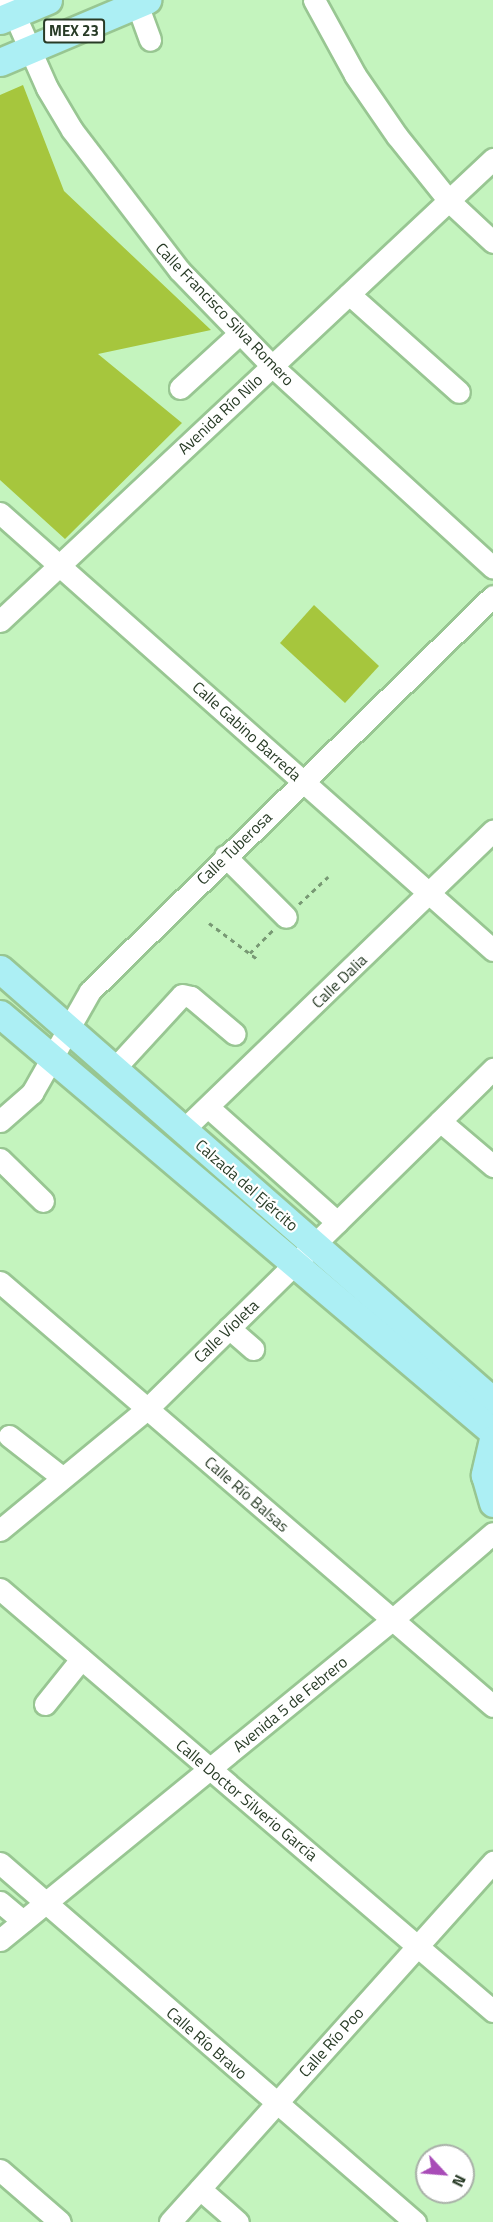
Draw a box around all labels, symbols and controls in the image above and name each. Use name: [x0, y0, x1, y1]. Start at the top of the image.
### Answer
road number: MEX 23: [42, 19, 106, 43]
street label: Calle Francisco Silva Romero: [152, 239, 298, 389]
street label: Avenida Río Nilo: [174, 370, 266, 458]
street label: Calle Gabino Barreda: [189, 677, 305, 785]
street label: Calle Tuberosa: [192, 807, 276, 889]
street label: Calle Dalia: [307, 950, 371, 1012]
street label: Calzada del Ejército: [192, 1135, 302, 1235]
street label: Calle Violeta: [190, 1295, 262, 1367]
street label: Calle Río Balsas: [201, 1452, 293, 1536]
street label: Avenida 5 de Febrero: [229, 1652, 351, 1756]
street label: Calle Doctor Silverio García: [172, 1735, 322, 1865]
street label: Calle Río Bravo: [163, 2003, 251, 2083]
street label: Calle Río Poo: [295, 2003, 367, 2081]
north arrow: [415, 2144, 475, 2204]
text: N: [446, 2171, 473, 2191]

